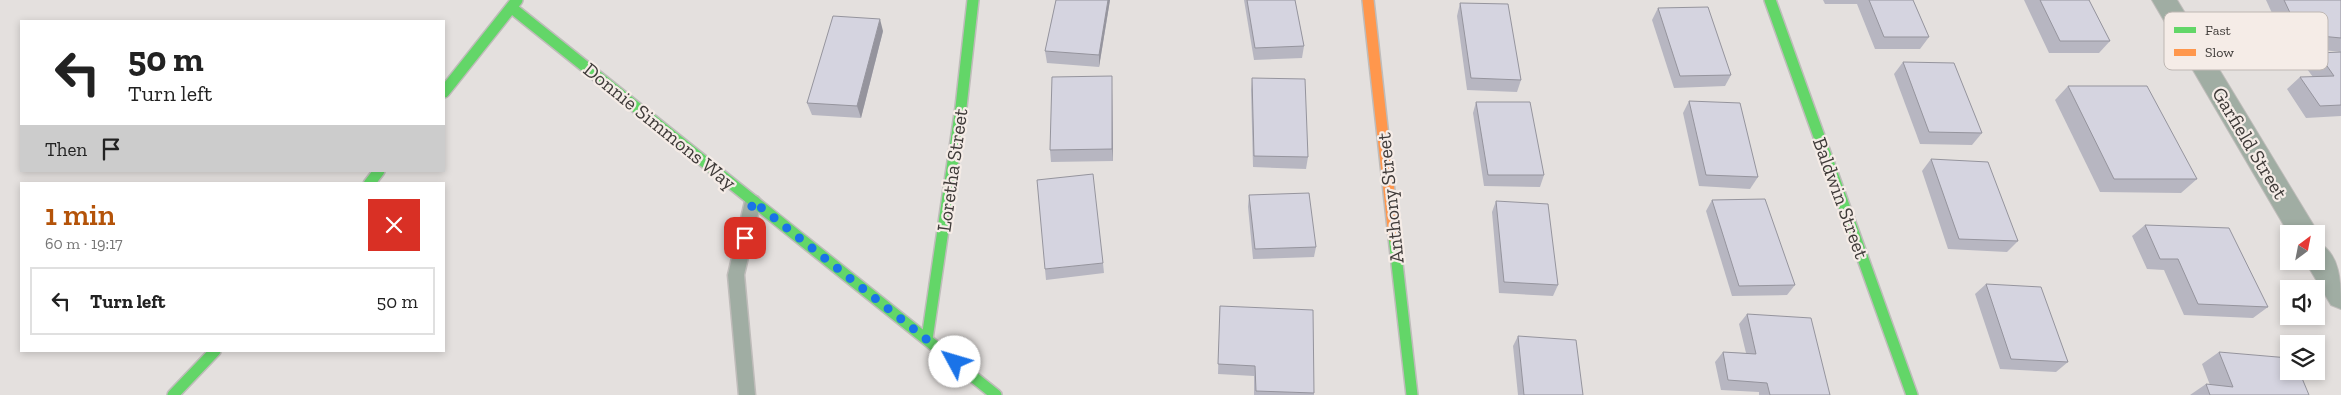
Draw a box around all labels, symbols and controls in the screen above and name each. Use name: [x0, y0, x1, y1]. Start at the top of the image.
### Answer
legend: [2164, 12, 2328, 70]
text: Fast: [2205, 22, 2232, 39]
text: 50 m: [128, 38, 204, 80]
icon: left: [45, 40, 110, 105]
text: Slow: [2205, 44, 2234, 61]
street label: Donnie Simmons Way: [579, 57, 742, 195]
text: Turn left: [128, 80, 212, 107]
street label: Garfield Street: [2207, 83, 2293, 204]
street label: Loretha Street: [931, 106, 973, 233]
street label: Anthony Street: [1371, 131, 1409, 265]
street label: Baldwin Street: [1808, 134, 1874, 263]
icon: arrive: [97, 135, 125, 163]
text: Then: [45, 138, 87, 161]
text: 1 min: [45, 197, 115, 233]
button: close: [368, 199, 420, 251]
pin: [724, 217, 766, 259]
icon: arrive: [731, 224, 759, 252]
north arrow: [2280, 225, 2325, 270]
map controls: [2280, 225, 2325, 380]
text: 60 m · 19:17: [45, 234, 123, 253]
button: sound: [2280, 280, 2325, 325]
icon: left: [47, 287, 75, 315]
text: Turn left: [90, 290, 165, 313]
text: 50 m: [377, 290, 418, 313]
position arrow: [928, 335, 980, 387]
button: layers: [2280, 335, 2325, 380]

